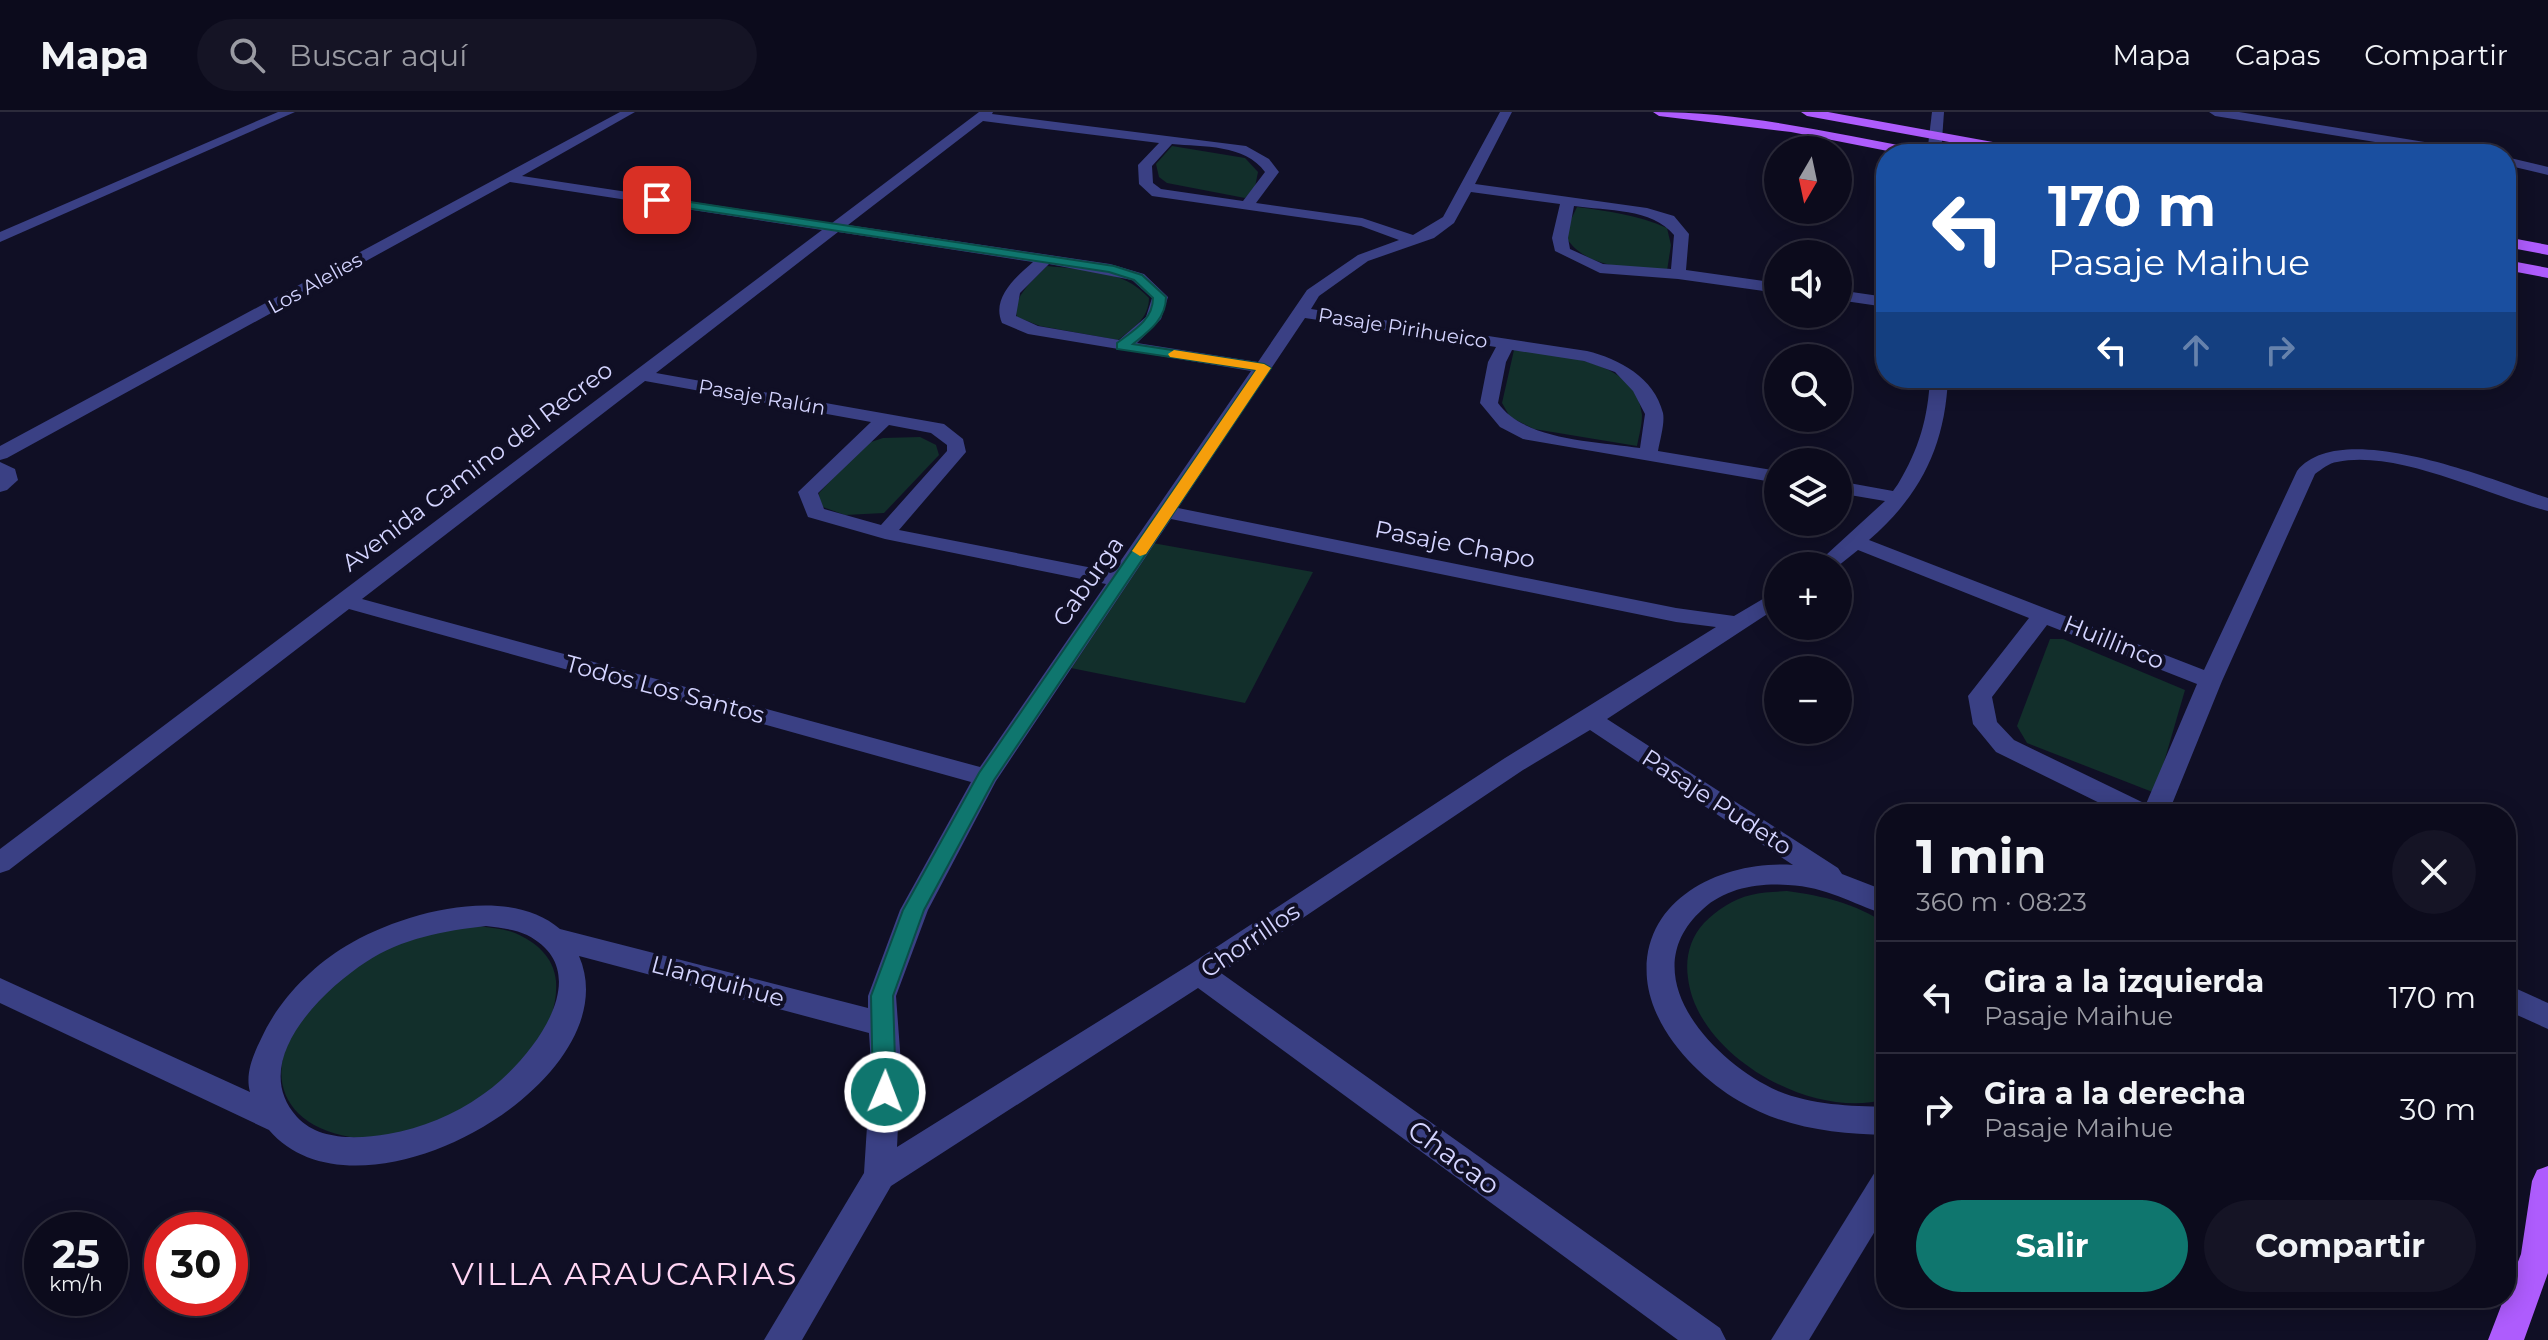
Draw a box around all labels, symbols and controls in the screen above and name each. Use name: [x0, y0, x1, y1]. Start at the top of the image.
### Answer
search box: [197, 19, 757, 91]
text: Mapa: [40, 32, 149, 79]
icon: search: [225, 33, 269, 77]
text: Buscar aquí: [289, 37, 467, 74]
text: Mapa: [2112, 38, 2191, 72]
text: Capas: [2235, 38, 2320, 72]
text: Compartir: [2364, 38, 2508, 72]
north arrow: [1764, 136, 1852, 224]
map controls: [1764, 136, 1852, 744]
pin: [623, 166, 691, 234]
text: 170 m: [2048, 172, 2216, 240]
icon: left: [1916, 176, 2020, 280]
icon: arrive: [635, 178, 679, 222]
button: sound: [1764, 240, 1852, 328]
text: Pasaje Maihue: [2048, 240, 2310, 284]
street label: Los Alelies: [264, 247, 366, 319]
street label: Pasaje Pirihueico: [1317, 303, 1489, 353]
icon: left: [2090, 328, 2134, 372]
icon: ahead: [2174, 328, 2218, 372]
icon: right: [2258, 328, 2302, 372]
button: search: [1764, 344, 1852, 432]
street label: Avenida Camino del Recreo: [336, 355, 618, 577]
street label: Pasaje Ralún: [697, 374, 827, 420]
button: layers: [1764, 448, 1852, 536]
street label: Pasaje Chapo: [1372, 514, 1538, 574]
street label: Caburga: [1046, 530, 1130, 632]
button: +: [1764, 552, 1852, 640]
street label: Huillinco: [2059, 609, 2169, 675]
street label: Todos Los Santos: [562, 648, 768, 730]
button: −: [1764, 656, 1852, 744]
street label: Pasaje Pudeto: [1637, 743, 1797, 861]
text: 1 min: [1916, 827, 2046, 885]
button: close: [2392, 830, 2476, 914]
text: 360 m · 08:23: [1916, 886, 2087, 918]
street label: Chorrillos: [1195, 896, 1305, 984]
street label: Llanquihue: [648, 949, 788, 1013]
text: Gira a la izquierda: [1984, 963, 2264, 1000]
icon: left: [1916, 975, 1960, 1019]
text: 170 m: [2389, 979, 2476, 1016]
text: Pasaje Maihue: [1984, 1000, 2173, 1032]
position arrow: [843, 1050, 927, 1134]
text: Gira a la derecha: [1984, 1075, 2246, 1112]
icon: right: [1916, 1087, 1960, 1131]
text: 30 m: [2400, 1091, 2476, 1128]
street label: Chacao: [1401, 1112, 1507, 1202]
text: Pasaje Maihue: [1984, 1112, 2173, 1144]
button: Salir: [1916, 1200, 2188, 1292]
button: Compartir: [2204, 1200, 2476, 1292]
speed limit sign: 30: [144, 1212, 248, 1316]
text: 25: [52, 1229, 100, 1278]
district label: VILLA ARAUCARIAS: [452, 1254, 798, 1293]
text: km/h: [49, 1272, 103, 1296]

